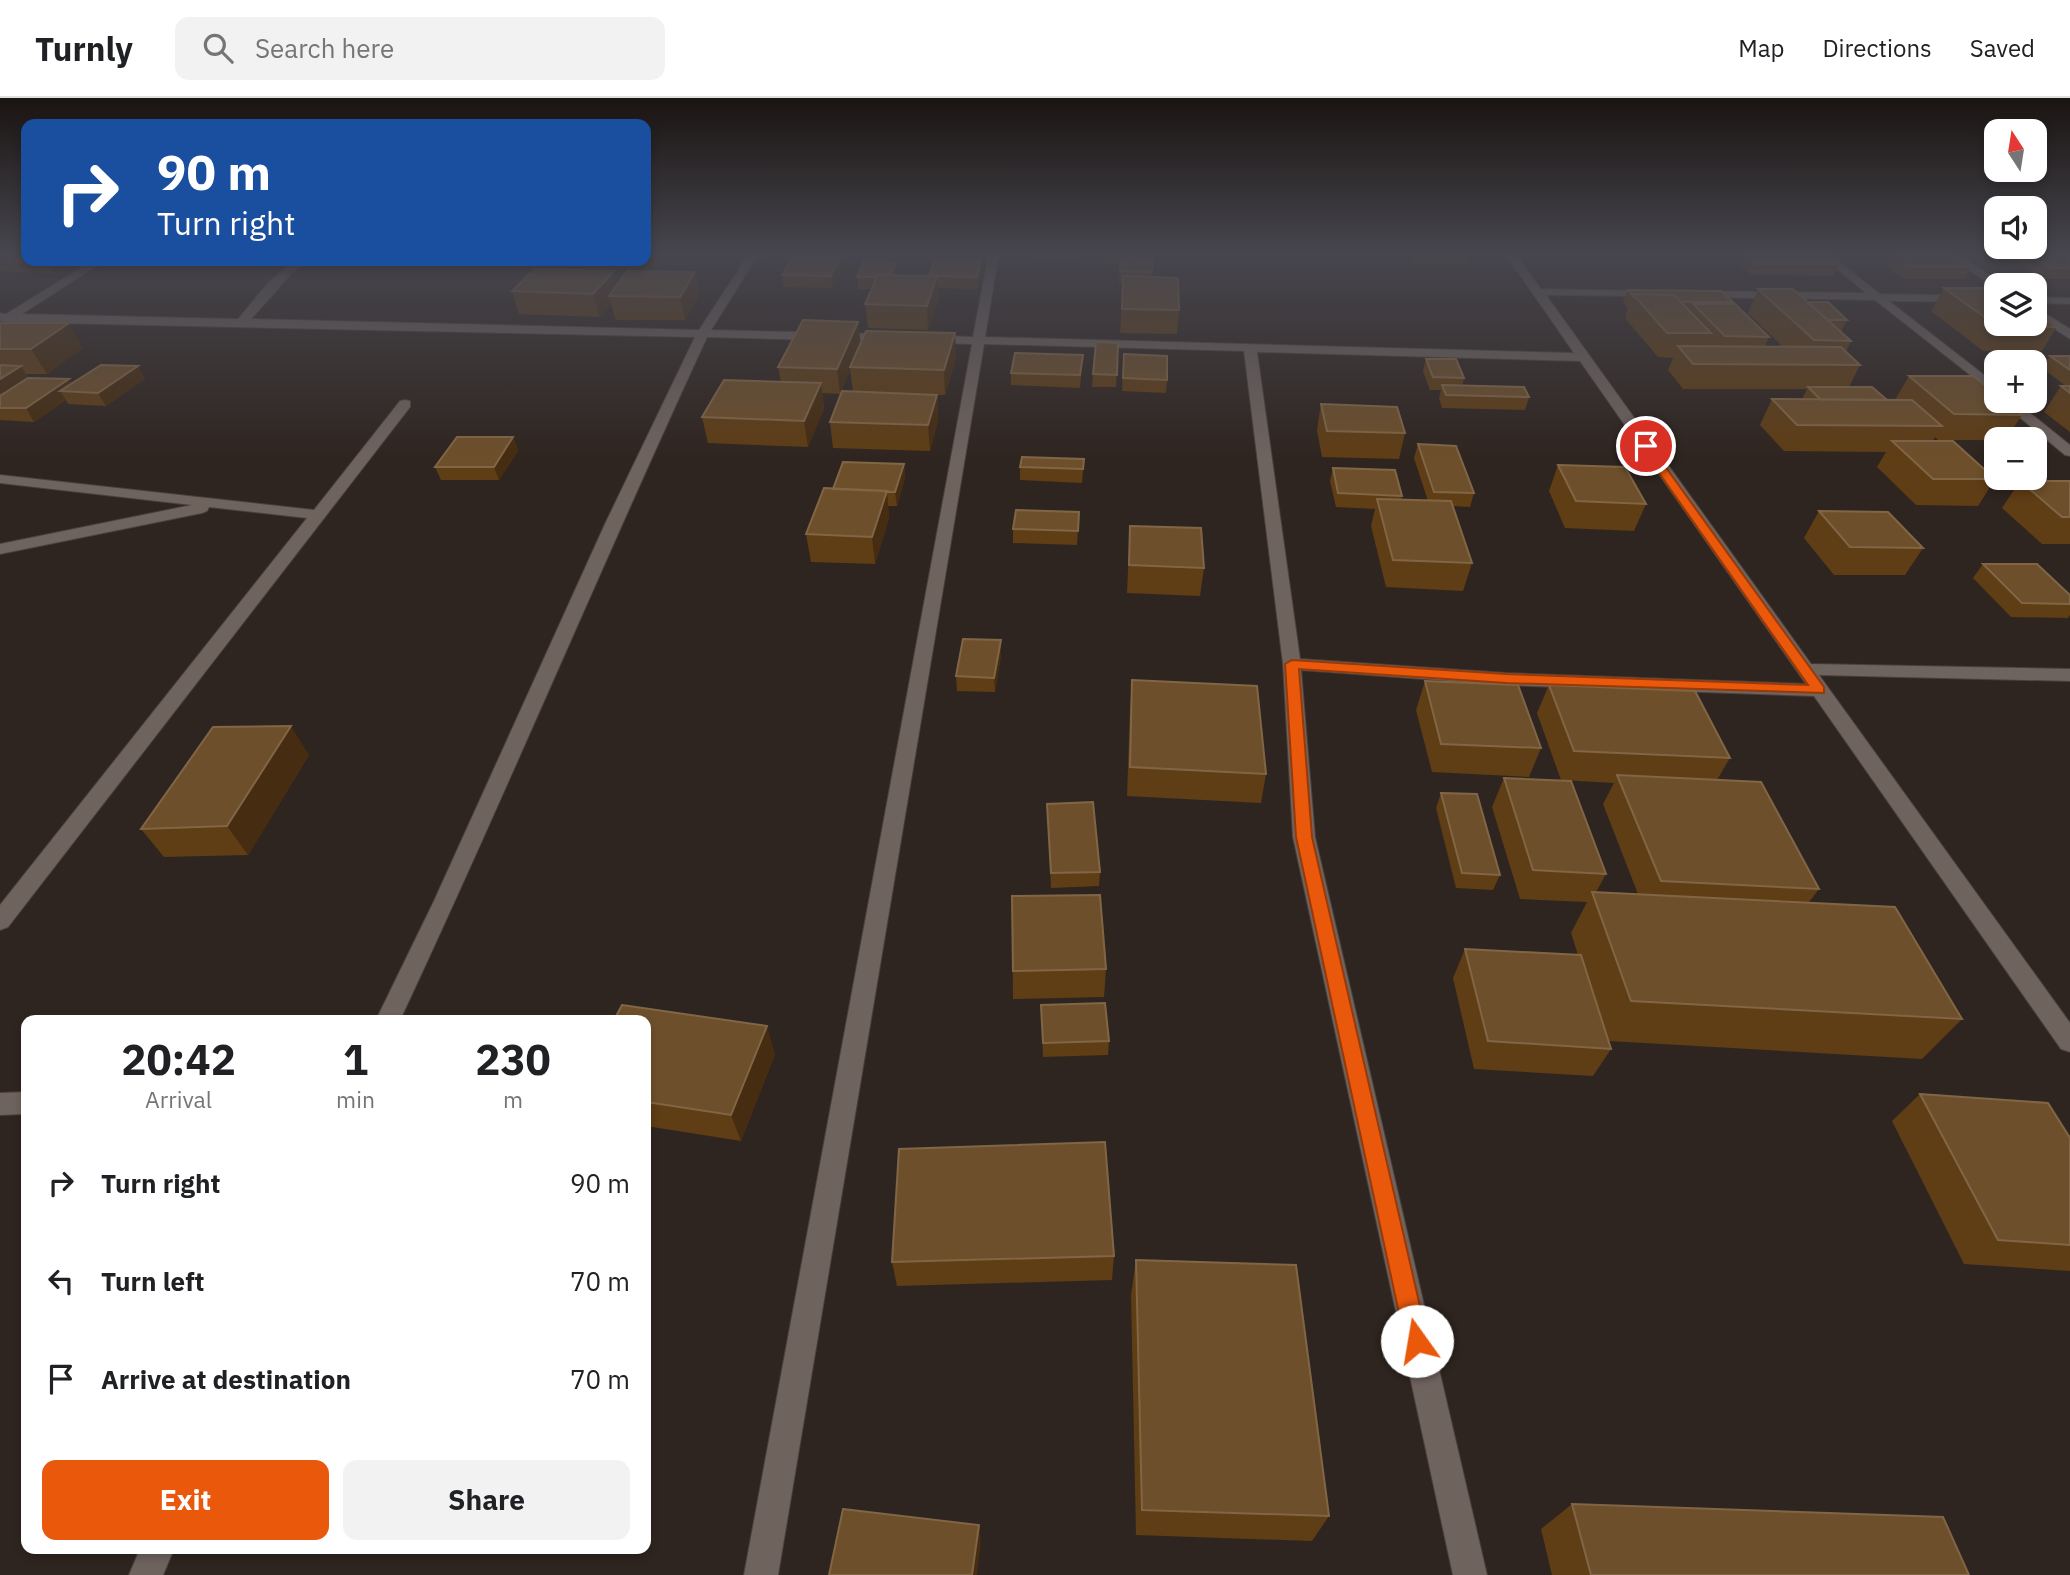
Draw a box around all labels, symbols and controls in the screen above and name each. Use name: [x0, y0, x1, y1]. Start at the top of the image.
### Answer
search box: [175, 17, 665, 80]
text: Turnly: [35, 27, 133, 70]
icon: search: [199, 29, 237, 67]
text: Search here: [255, 31, 394, 65]
text: Map: [1738, 32, 1784, 64]
text: Directions: [1822, 32, 1932, 64]
text: Saved: [1970, 32, 2035, 64]
north arrow: [1984, 119, 2048, 182]
map controls: [1984, 119, 2047, 490]
text: 90 m: [157, 140, 271, 203]
icon: right: [42, 147, 133, 238]
button: sound: [1984, 196, 2047, 259]
text: Turn right: [157, 202, 295, 244]
button: layers: [1984, 273, 2047, 336]
button: +: [1984, 350, 2047, 413]
pin: [1616, 416, 1676, 476]
icon: arrive: [1627, 427, 1665, 465]
button: −: [1984, 427, 2047, 490]
text: 20:42: [121, 1032, 236, 1087]
text: 1: [343, 1032, 368, 1087]
text: 230: [475, 1032, 551, 1087]
text: Arrival: [145, 1084, 212, 1114]
text: min: [336, 1084, 375, 1114]
text: m: [503, 1084, 523, 1114]
icon: right: [42, 1164, 80, 1202]
text: Turn right: [101, 1166, 220, 1200]
text: 90 m: [570, 1166, 630, 1200]
icon: left: [42, 1262, 80, 1300]
text: Turn left: [101, 1264, 204, 1298]
text: 70 m: [570, 1264, 630, 1298]
position arrow: [1380, 1304, 1454, 1378]
icon: arrive: [42, 1360, 80, 1398]
text: Arrive at destination: [101, 1362, 351, 1396]
text: 70 m: [570, 1362, 630, 1396]
button: Exit: [42, 1460, 329, 1540]
button: Share: [343, 1460, 630, 1540]

